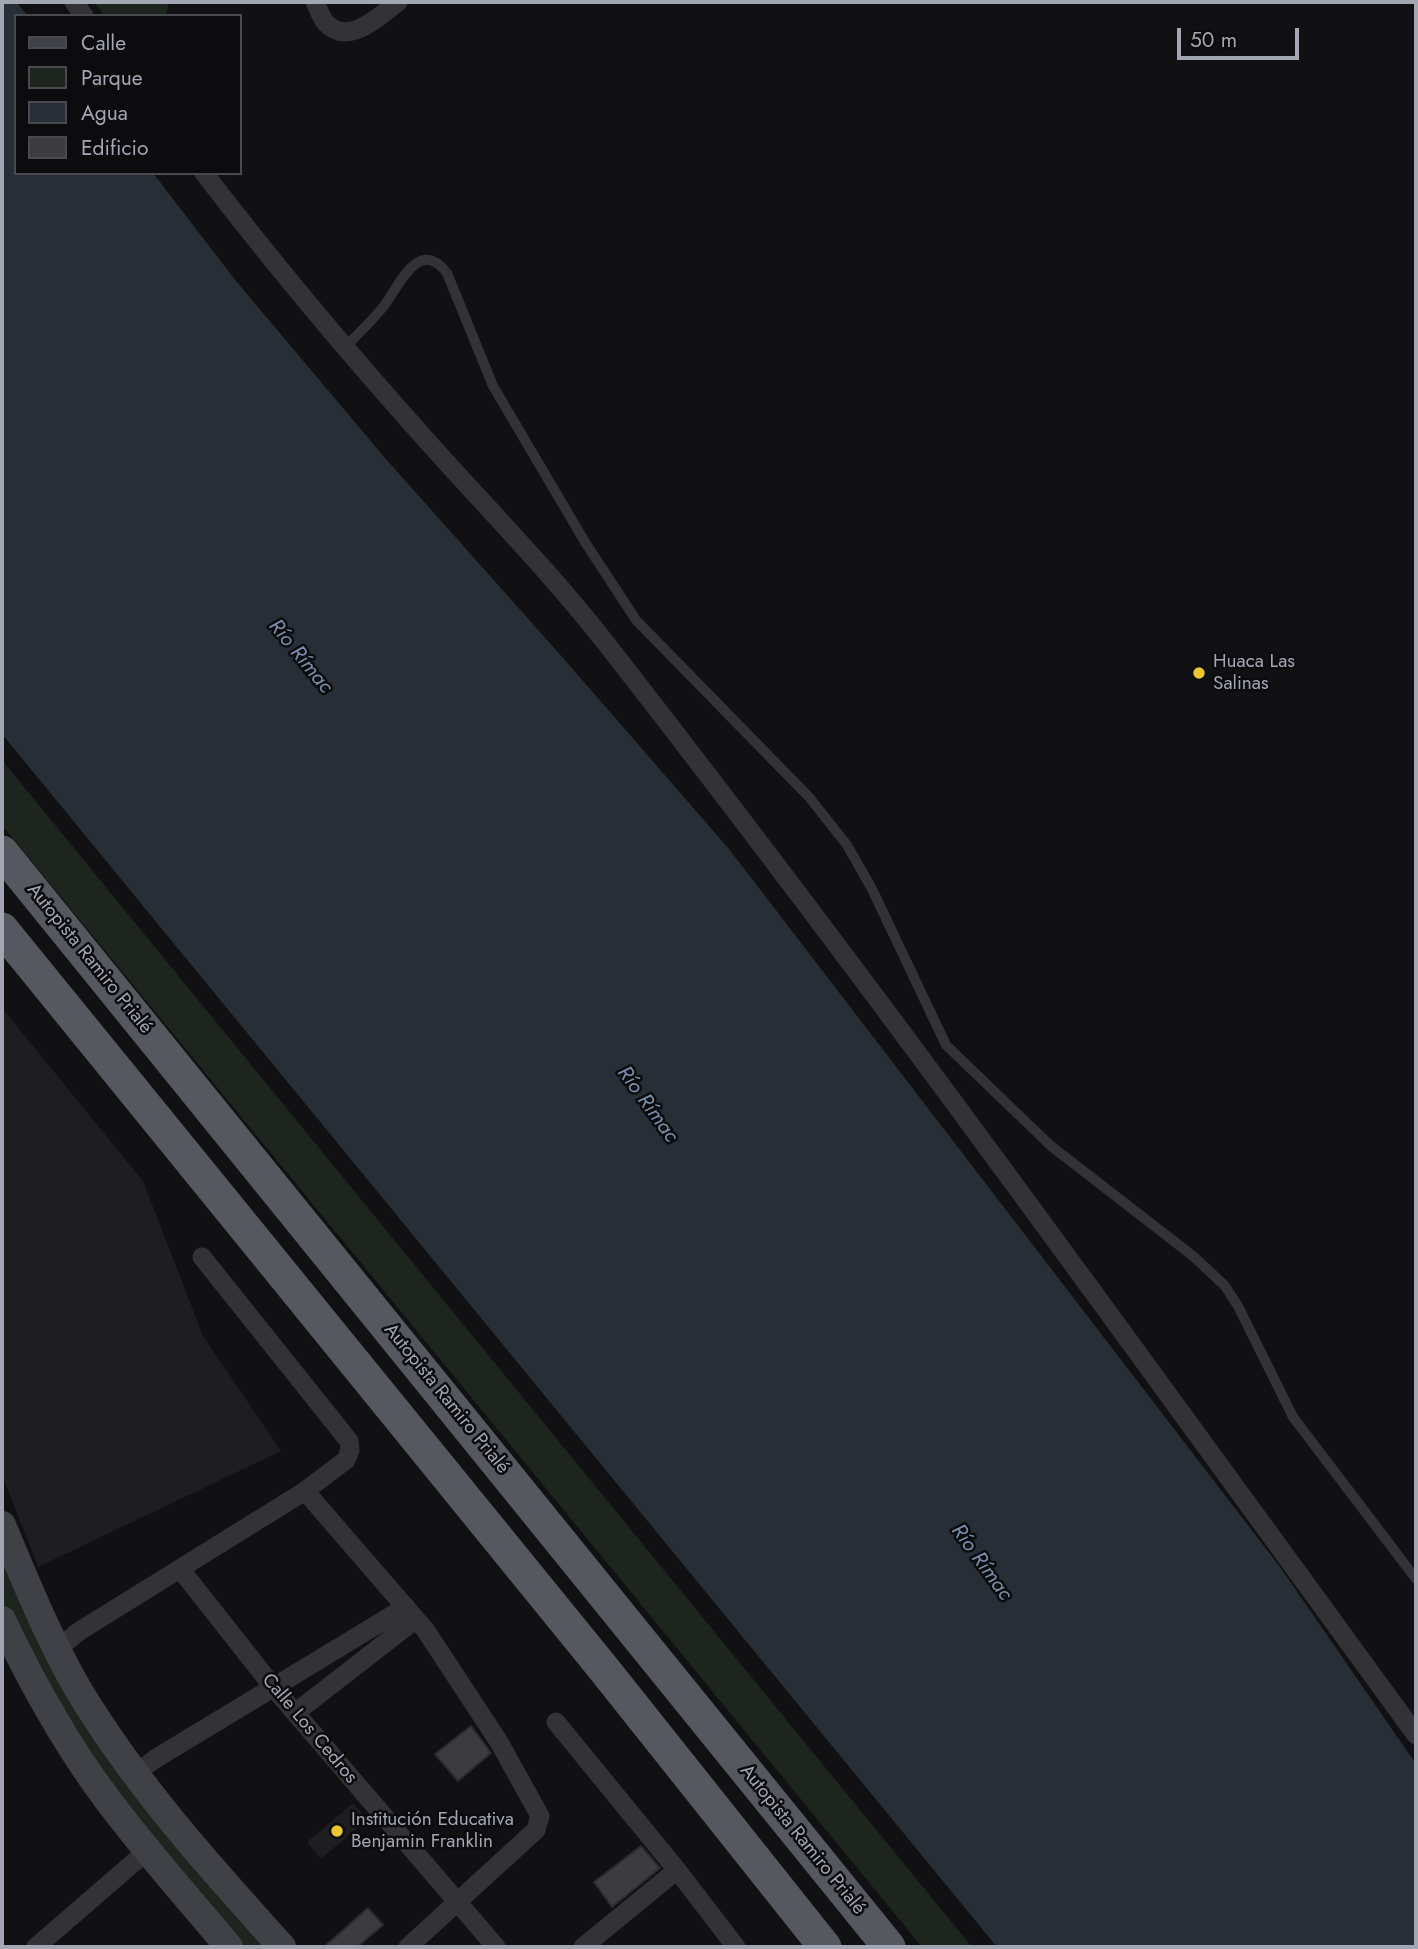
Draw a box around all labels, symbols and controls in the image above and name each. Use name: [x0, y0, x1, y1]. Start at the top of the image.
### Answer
legend: [14, 14, 242, 175]
scale bar: [1180, 14, 1302, 58]
text: 50 m: [1190, 25, 1237, 55]
text: Calle: [81, 28, 126, 58]
text: Parque: [81, 63, 143, 93]
text: Agua: [81, 98, 128, 128]
text: Edificio: [81, 133, 148, 163]
water label: Río Rímac: [262, 615, 338, 699]
place label: Huaca Las Salinas: [1213, 651, 1295, 695]
marker: Huaca Las Salinas: [1191, 665, 1207, 681]
street label: Autopista Ramiro Prialé: [21, 879, 157, 1039]
water label: Río Rímac: [611, 1062, 683, 1148]
street label: Autopista Ramiro Prialé: [378, 1319, 514, 1479]
water label: Río Rímac: [945, 1520, 1017, 1606]
street label: Calle Los Cedros: [256, 1669, 362, 1789]
street label: Autopista Ramiro Prialé: [734, 1760, 870, 1920]
place label: Institución Educativa Benjamin Franklin: [351, 1809, 514, 1853]
marker: Institución Educativa Benjamin Franklin: [329, 1823, 345, 1839]

